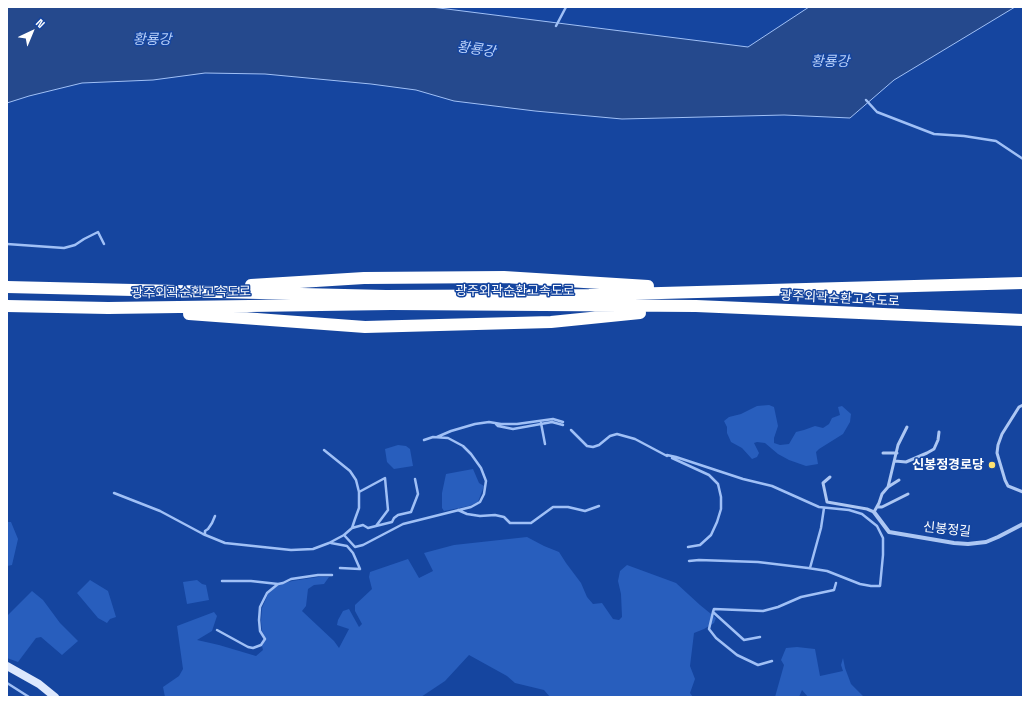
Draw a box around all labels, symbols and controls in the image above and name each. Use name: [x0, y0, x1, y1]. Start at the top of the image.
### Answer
north arrow: [12, 12, 52, 52]
text: N: [33, 16, 48, 31]
water label: 황룡강: [133, 32, 171, 48]
water label: 황룡강: [456, 39, 496, 61]
water label: 황룡강: [811, 54, 849, 70]
street label: 광주외곽순환고속도로: [455, 283, 575, 299]
street label: 광주외곽순환고속도로: [131, 284, 251, 302]
street label: 광주외곽순환고속도로: [780, 288, 900, 310]
place label: 신봉정경로당: [912, 457, 984, 473]
marker: 신봉정경로당: [987, 460, 997, 470]
street label: 신봉정길: [922, 520, 972, 540]

